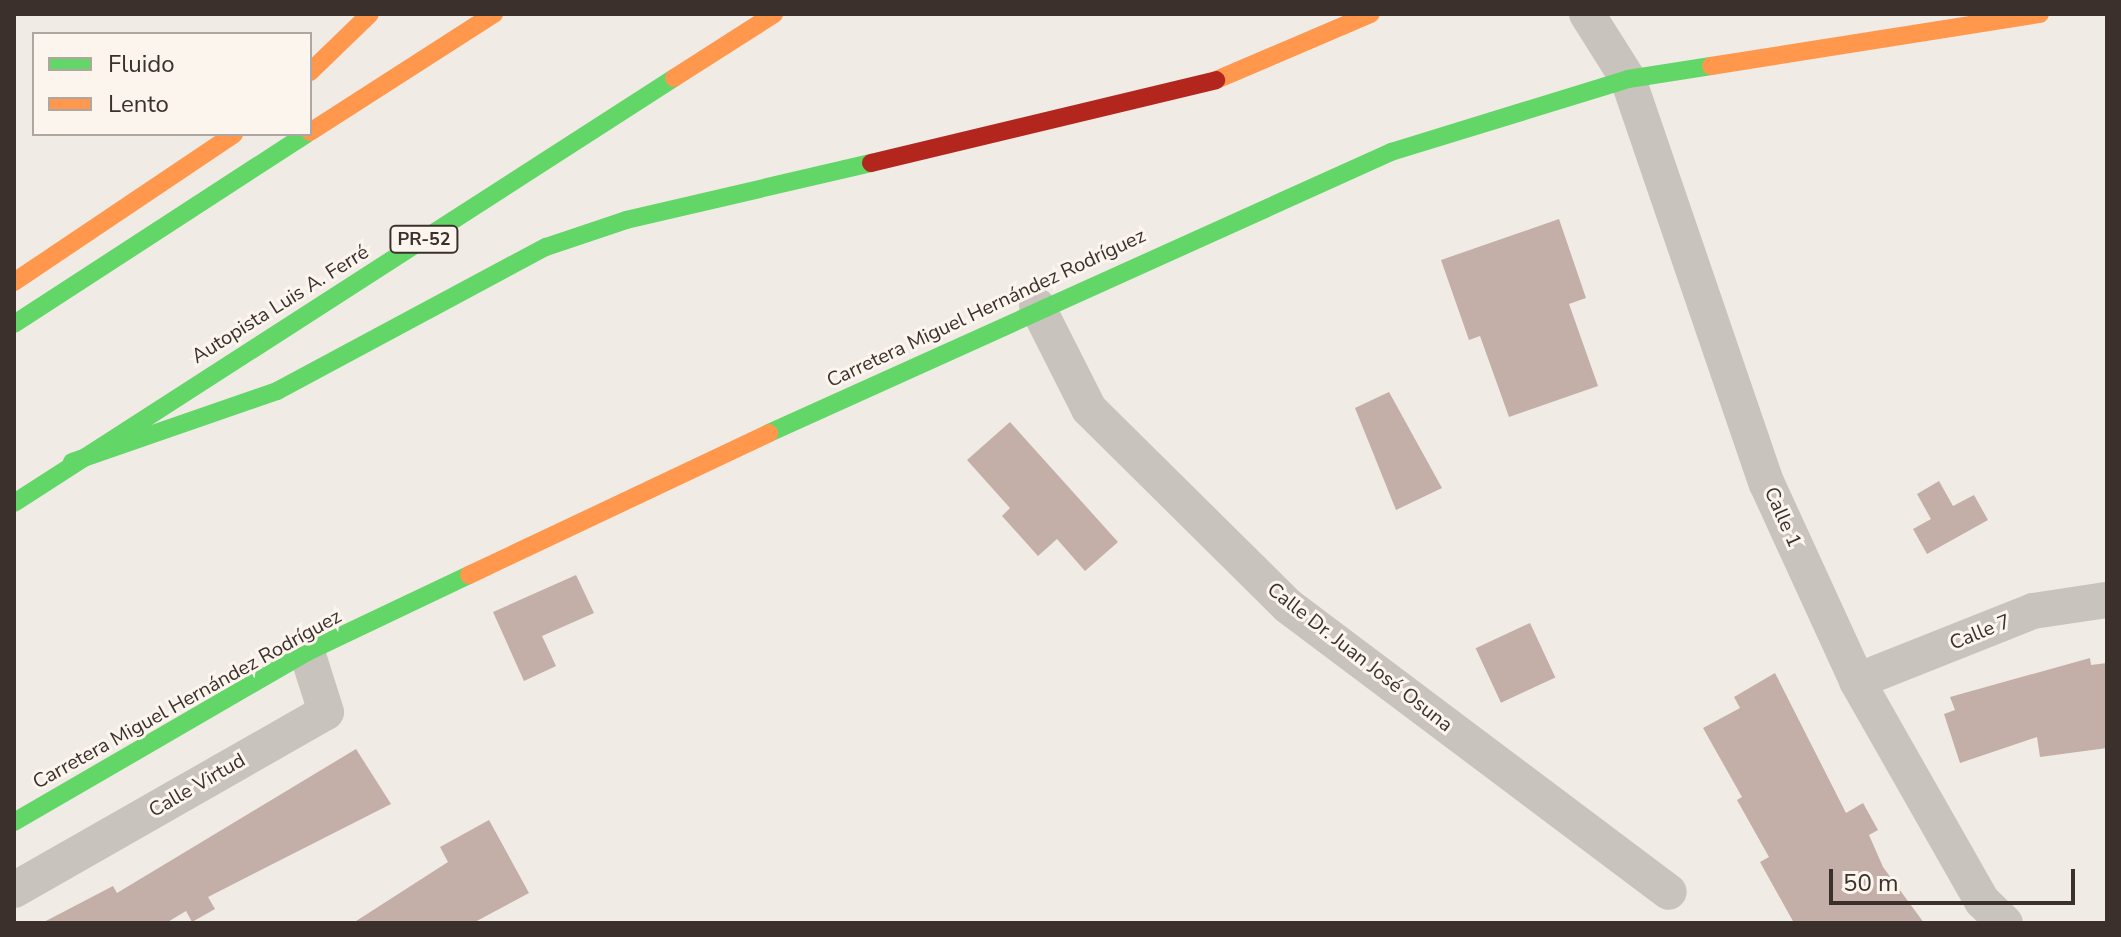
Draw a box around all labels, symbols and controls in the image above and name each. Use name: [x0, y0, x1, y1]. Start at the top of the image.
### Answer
legend: [32, 32, 312, 136]
text: Fluido: [108, 48, 175, 80]
text: Lento: [108, 88, 169, 120]
street label: Carretera Miguel Hernández Rodríguez: [823, 223, 1149, 393]
road number: PR-52: [388, 225, 460, 253]
street label: Autopista Luis A. Ferré: [187, 240, 373, 368]
street label: Calle 1: [1759, 483, 1807, 551]
street label: Calle Dr. Juan José Osuna: [1263, 577, 1457, 737]
street label: Carretera Miguel Hernández Rodríguez: [29, 604, 345, 794]
street label: Calle 7: [1946, 609, 2014, 655]
street label: Calle Virtud: [145, 748, 249, 822]
scale bar: [1833, 853, 2079, 903]
text: 50 m: [1843, 867, 1899, 899]

